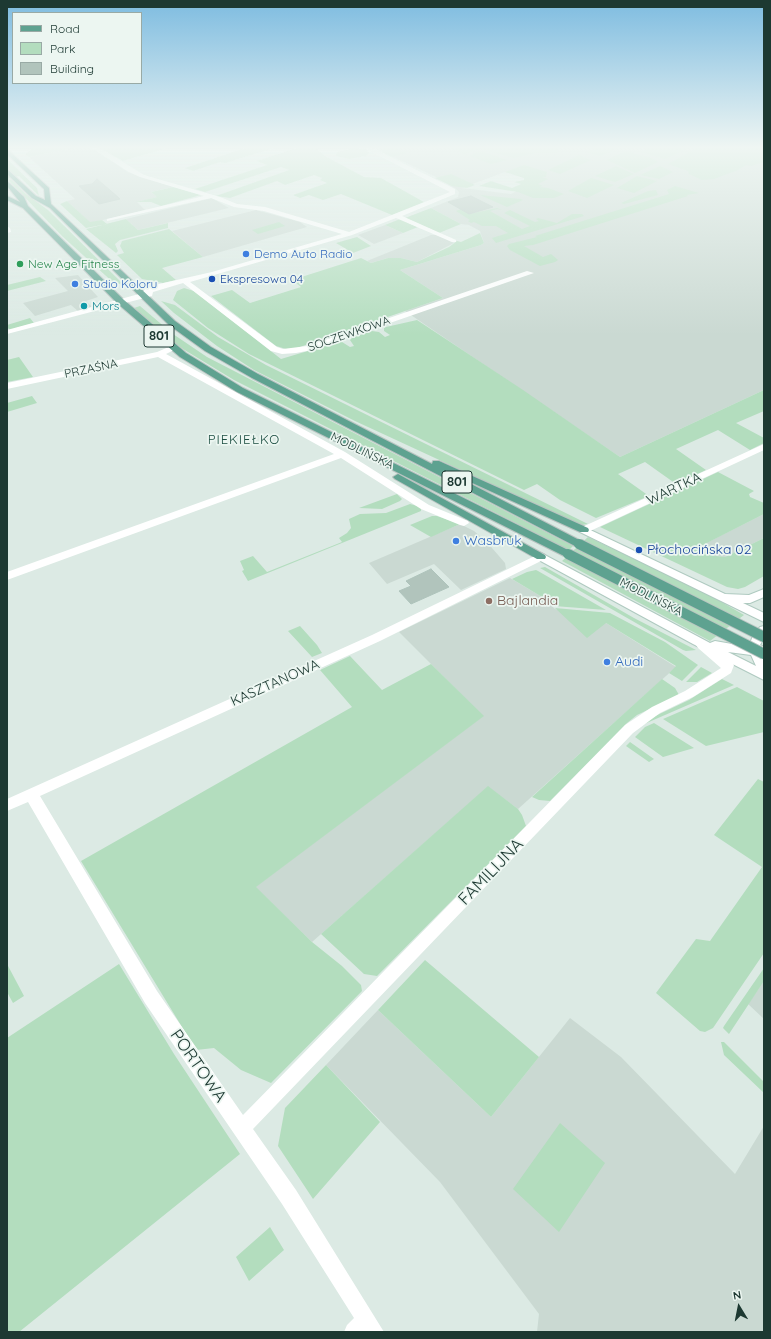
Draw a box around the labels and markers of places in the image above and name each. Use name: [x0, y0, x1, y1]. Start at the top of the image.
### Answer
place label: Demo Auto Radio: [254, 247, 352, 261]
marker: Demo Auto Radio: [241, 249, 251, 259]
place label: New Age Fitness: [28, 257, 119, 271]
marker: New Age Fitness: [15, 259, 25, 269]
place label: Ekspresowa 04: [220, 272, 303, 286]
marker: Ekspresowa 04: [207, 274, 217, 284]
place label: Studio Koloru: [83, 277, 157, 291]
marker: Studio Koloru: [70, 279, 80, 289]
place label: Mors: [92, 299, 119, 313]
marker: Mors: [79, 301, 89, 311]
place label: Wasbruk: [464, 533, 522, 549]
marker: Wasbruk: [451, 536, 461, 546]
place label: Płochocińska 02: [647, 542, 751, 558]
marker: Płochocińska 02: [634, 545, 644, 555]
place label: Bajlandia: [497, 593, 558, 609]
marker: Bajlandia: [484, 596, 494, 606]
place label: Audi: [615, 654, 643, 670]
marker: Audi: [602, 657, 612, 667]

